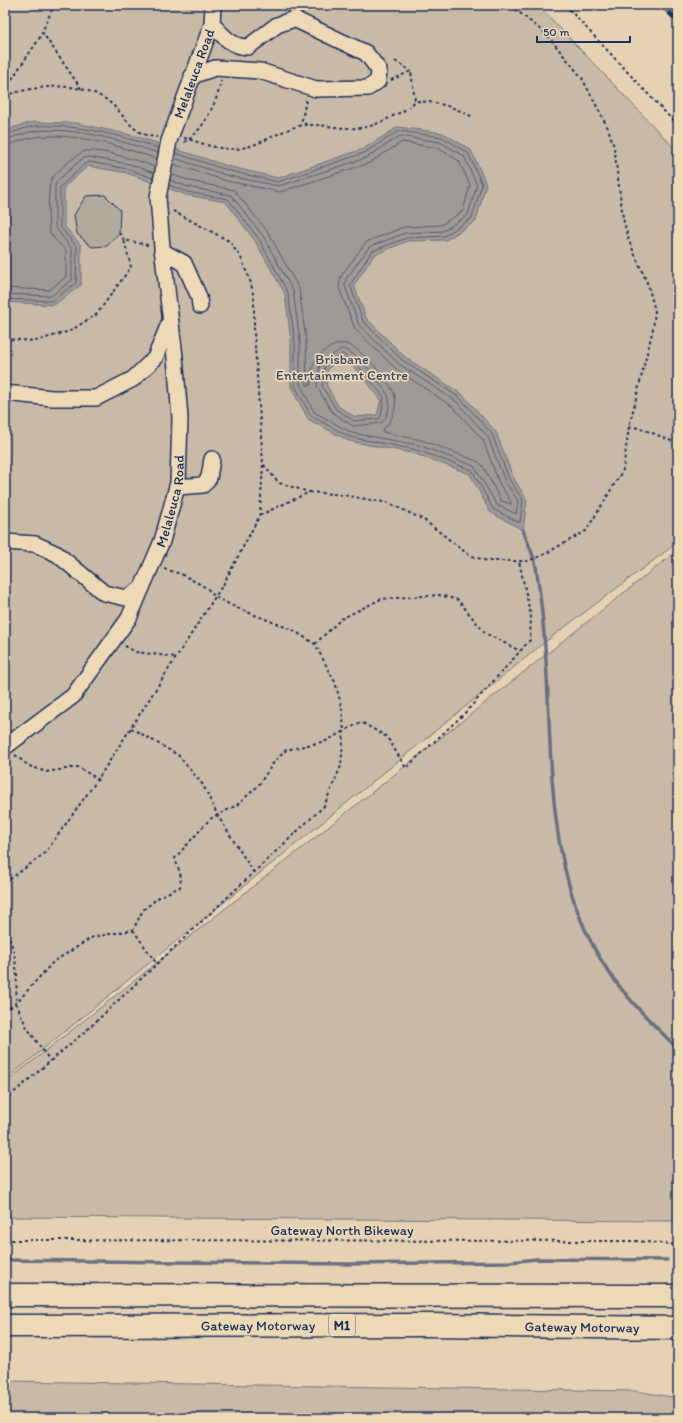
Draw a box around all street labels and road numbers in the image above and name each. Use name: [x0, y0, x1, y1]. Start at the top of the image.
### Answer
street label: Melaleuca Road: [170, 26, 218, 121]
street label: Melaleuca Road: [152, 454, 187, 550]
street label: Gateway North Bikeway: [270, 1222, 414, 1239]
road number: M1: [329, 1314, 355, 1336]
street label: Gateway Motorway: [201, 1317, 316, 1334]
street label: Gateway Motorway: [525, 1318, 640, 1336]

